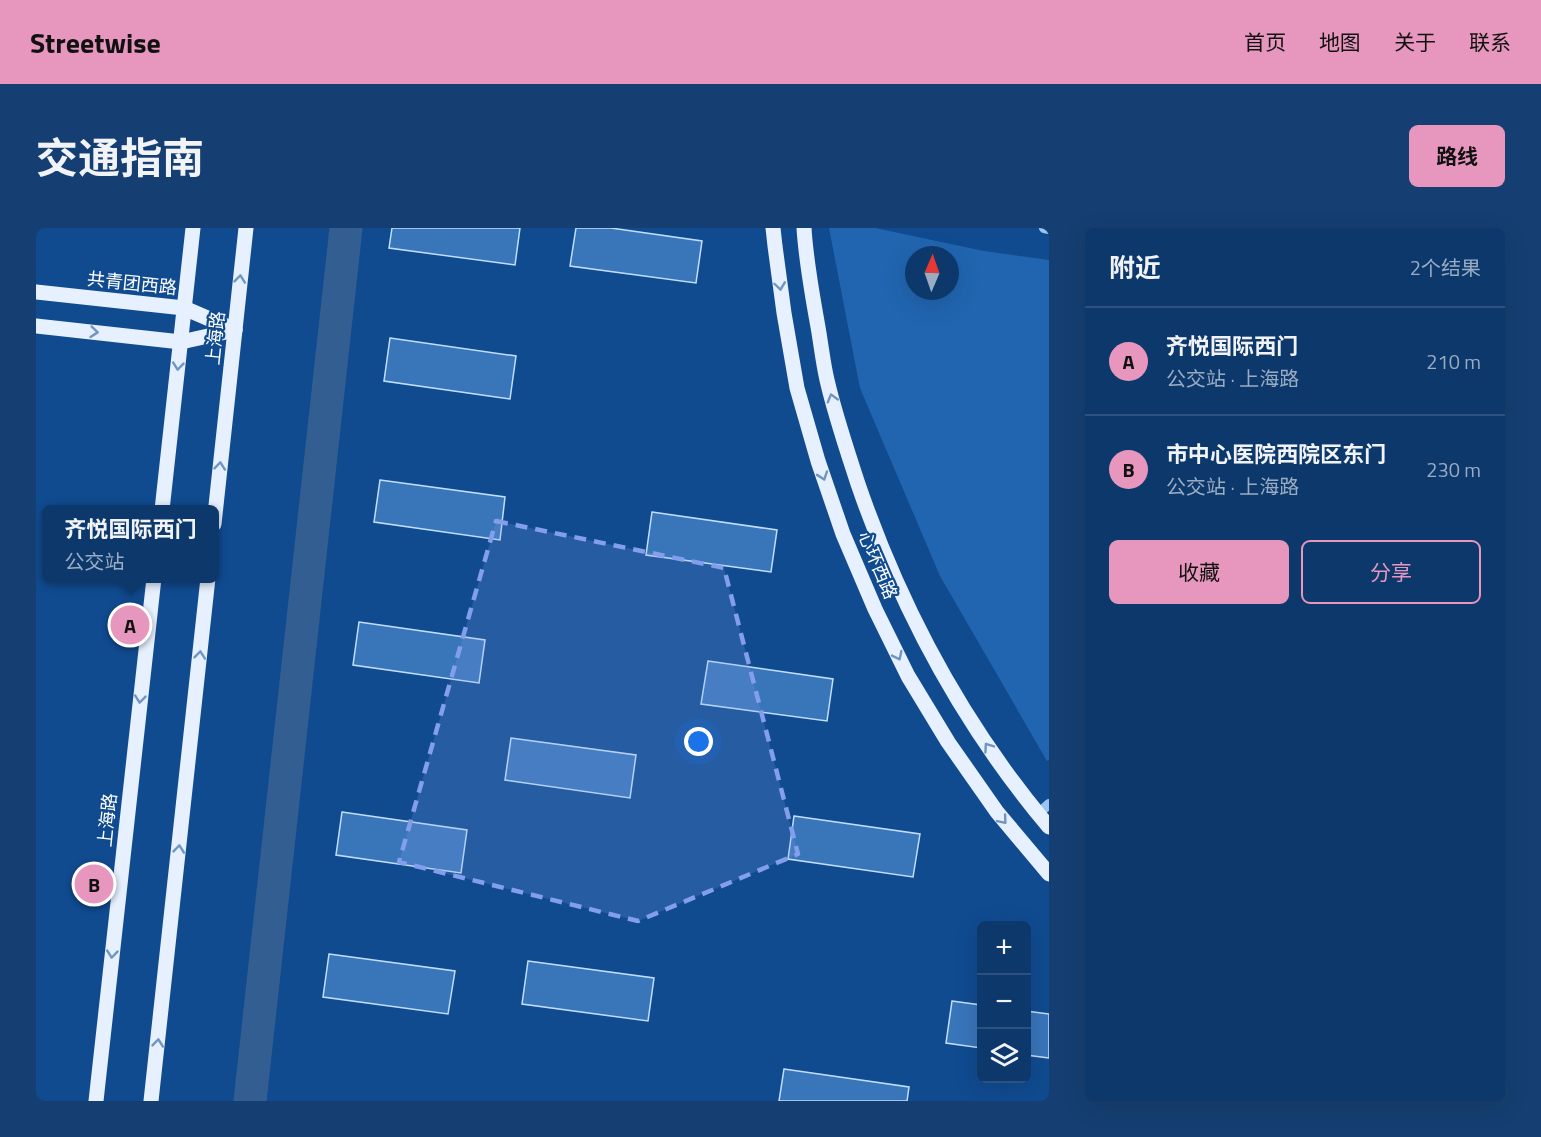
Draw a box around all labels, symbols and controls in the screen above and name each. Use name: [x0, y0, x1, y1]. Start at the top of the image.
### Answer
text: Streetwise: [30, 21, 161, 64]
text: 首页: [1244, 26, 1286, 58]
text: 地图: [1319, 26, 1361, 58]
text: 关于: [1394, 26, 1436, 58]
text: 联系: [1469, 26, 1511, 58]
text: 交通指南: [36, 125, 204, 189]
button: 路线: [1409, 125, 1505, 187]
north arrow: [905, 246, 959, 300]
text: 附近: [1109, 248, 1161, 287]
text: 2个结果: [1410, 252, 1481, 283]
street label: 共青团西路: [86, 265, 178, 301]
one-way arrow: [234, 274, 246, 284]
one-way arrow: [774, 281, 786, 291]
street label: 上海路: [199, 310, 231, 366]
one-way arrow: [90, 325, 99, 338]
text: 齐悦国际西门: [1166, 329, 1298, 363]
text: A: [1122, 346, 1135, 377]
text: 210 m: [1426, 346, 1481, 377]
one-way arrow: [172, 362, 185, 371]
text: 公交站 · 上海路: [1166, 363, 1299, 394]
one-way arrow: [827, 393, 839, 404]
text: 市中心医院西院区东门: [1166, 437, 1386, 471]
text: B: [1122, 454, 1135, 485]
text: 230 m: [1426, 454, 1481, 485]
one-way arrow: [213, 462, 226, 471]
one-way arrow: [816, 470, 828, 481]
text: 公交站 · 上海路: [1166, 471, 1299, 502]
popup: [42, 505, 219, 583]
text: 齐悦国际西门: [64, 512, 197, 546]
street label: 心环西路: [852, 527, 904, 603]
button: 收藏: [1109, 540, 1289, 604]
button: 分享: [1301, 540, 1481, 604]
text: 公交站: [64, 546, 124, 577]
pin: A: [110, 602, 149, 648]
one-way arrow: [890, 649, 902, 660]
one-way arrow: [193, 651, 206, 660]
one-way arrow: [135, 695, 147, 704]
your location: [684, 727, 713, 756]
one-way arrow: [984, 742, 995, 753]
street label: 上海路: [91, 792, 123, 848]
one-way arrow: [996, 813, 1007, 824]
one-way arrow: [172, 844, 185, 854]
pin: B: [74, 862, 114, 906]
map controls: [977, 921, 1031, 1083]
button: +: [977, 921, 1031, 975]
one-way arrow: [106, 949, 119, 958]
button: −: [977, 975, 1031, 1029]
button: layers: [977, 1029, 1031, 1083]
one-way arrow: [151, 1038, 164, 1047]

